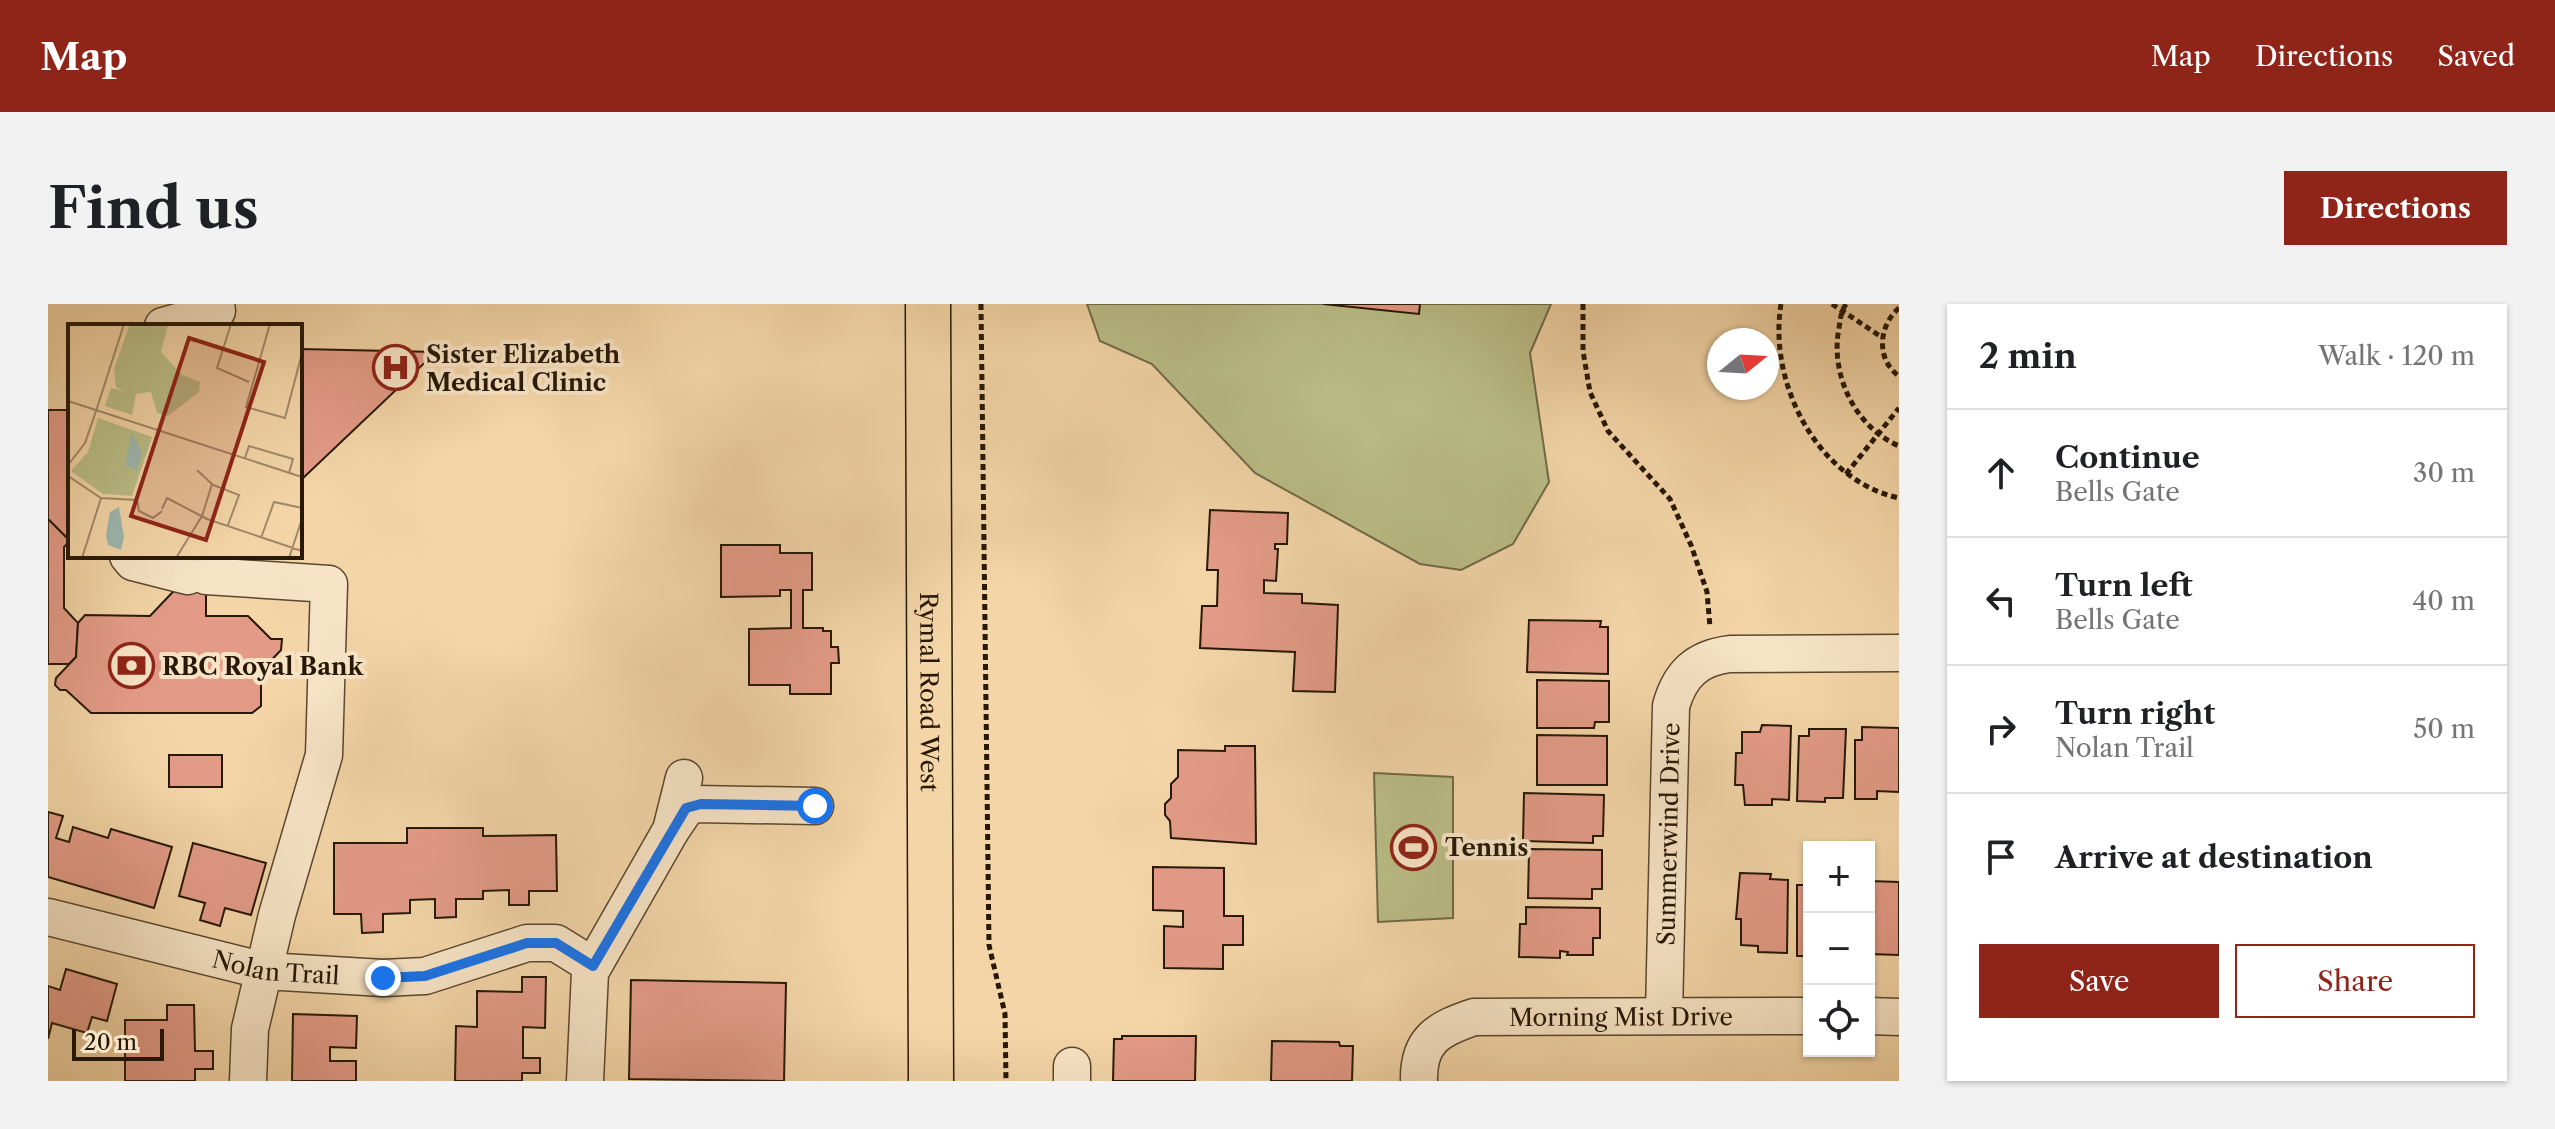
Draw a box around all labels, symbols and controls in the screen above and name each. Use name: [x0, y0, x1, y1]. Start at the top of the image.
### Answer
text: Map: [40, 33, 128, 80]
text: Map: [2151, 39, 2211, 73]
text: Directions: [2255, 39, 2393, 73]
text: Saved: [2437, 39, 2515, 73]
button: Directions: [2284, 171, 2507, 245]
text: Find us: [48, 174, 259, 243]
inset map: [68, 324, 302, 558]
north arrow: [1707, 328, 1779, 400]
text: 2 min: [1979, 335, 2077, 377]
place label: Sister Elizabeth Medical Clinic: [426, 340, 621, 397]
text: Walk · 120 m: [2318, 340, 2475, 372]
hospital icon: Sister Elizabeth Medical Clinic: [371, 344, 419, 392]
text: Continue: [2055, 439, 2200, 476]
icon: ahead: [1979, 451, 2023, 495]
text: 30 m: [2413, 457, 2475, 489]
text: Bells Gate: [2055, 476, 2180, 508]
text: Turn left: [2055, 567, 2192, 604]
icon: left: [1979, 579, 2023, 623]
text: 40 m: [2412, 585, 2475, 617]
street label: Rymal Road West: [915, 592, 944, 793]
text: Bells Gate: [2055, 604, 2180, 636]
bank icon: RBC Royal Bank: [107, 642, 155, 690]
place label: RBC Royal Bank: [162, 652, 365, 681]
text: Turn right: [2055, 695, 2215, 732]
icon: right: [1979, 707, 2023, 751]
text: 50 m: [2413, 713, 2475, 745]
street label: Summerwind Drive: [1651, 722, 1685, 946]
text: Nolan Trail: [2055, 732, 2194, 764]
route start: [797, 788, 833, 824]
sports icon: Tennis: [1390, 823, 1438, 871]
place label: Tennis: [1445, 833, 1528, 862]
icon: arrive: [1979, 835, 2023, 879]
text: Arrive at destination: [2055, 839, 2373, 876]
map controls: [1803, 841, 1875, 1057]
button: +: [1803, 841, 1875, 913]
button: −: [1803, 913, 1875, 985]
street label: Nolan Trail: [209, 944, 340, 990]
button: Save: [1979, 944, 2219, 1018]
button: Share: [2235, 944, 2475, 1018]
route end: [365, 960, 401, 996]
button: locate: [1803, 985, 1875, 1057]
street label: Morning Mist Drive: [1509, 1002, 1733, 1031]
scale bar: [72, 1025, 164, 1061]
text: 20 m: [84, 1029, 137, 1056]

